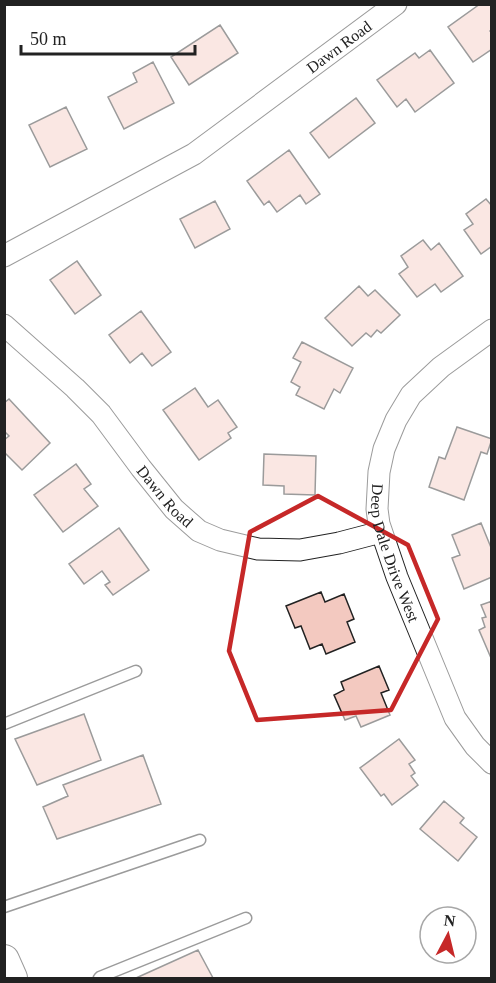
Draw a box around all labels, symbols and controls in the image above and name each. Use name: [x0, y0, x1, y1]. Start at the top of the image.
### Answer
street label: Dawn Road: [304, 17, 375, 76]
scale bar: [21, 18, 195, 56]
text: 50 m: [30, 29, 67, 49]
street label: Dawn Road: [133, 462, 196, 531]
street label: Deep Dale Drive West: [367, 483, 423, 625]
north arrow: [418, 905, 478, 965]
text: N: [443, 911, 457, 930]

